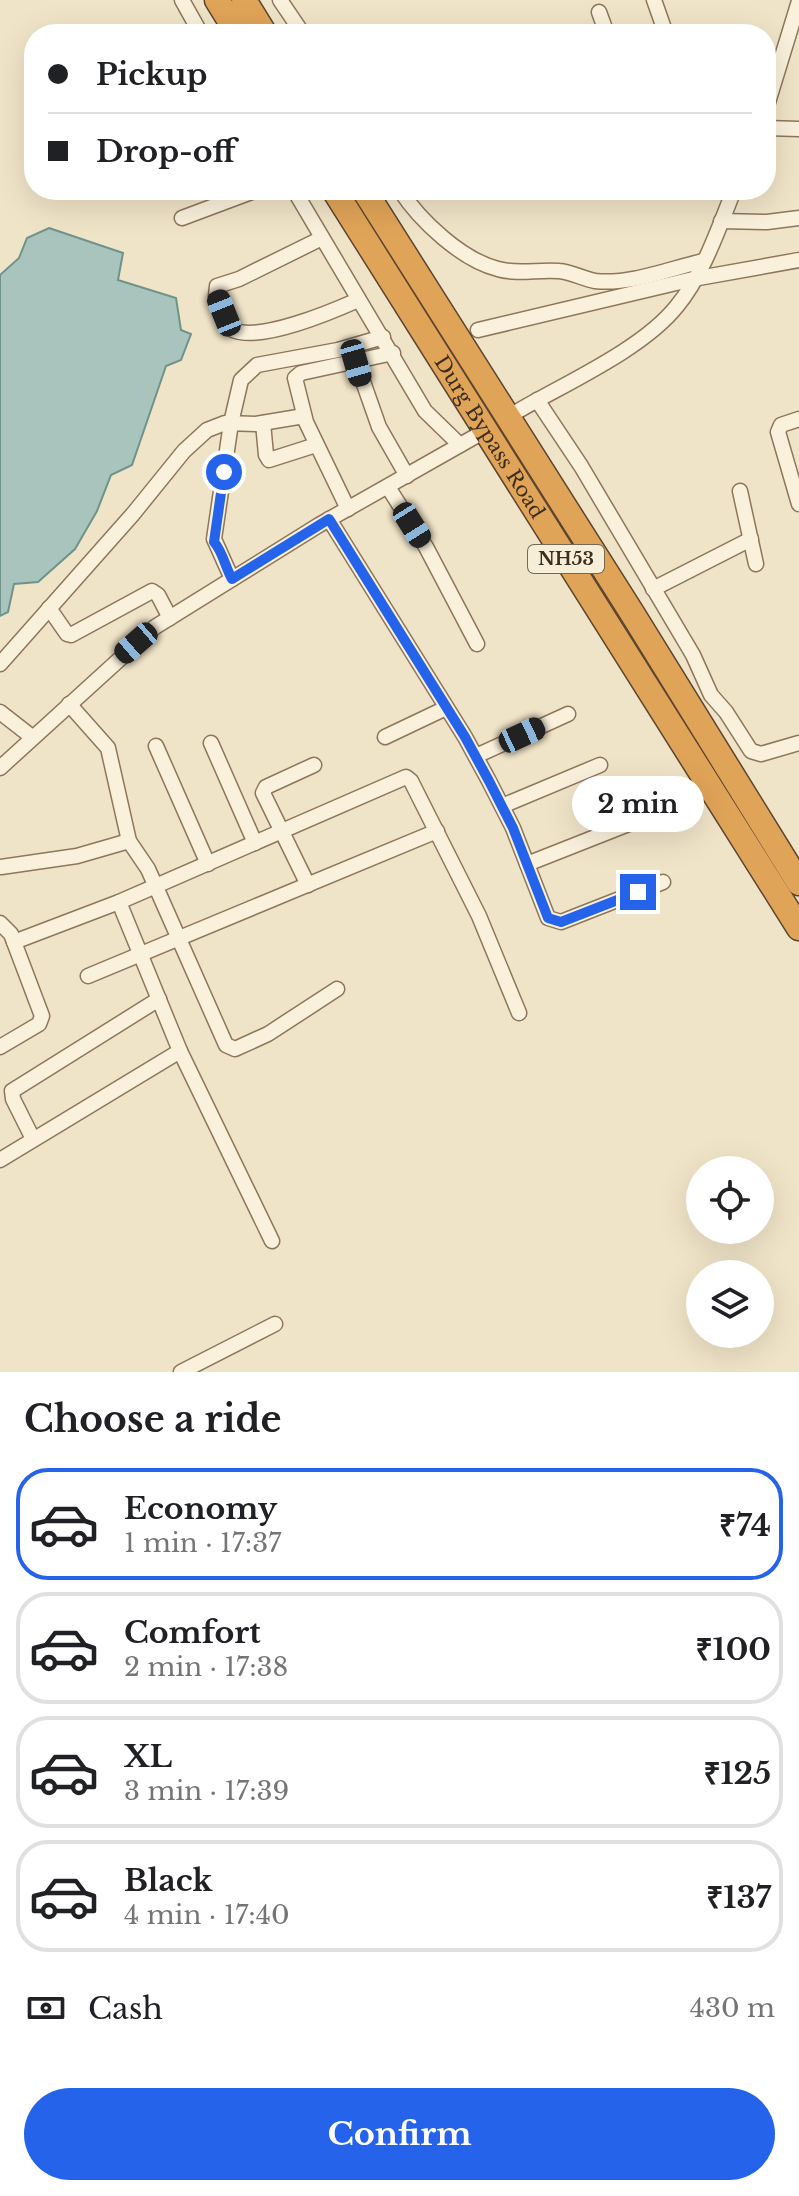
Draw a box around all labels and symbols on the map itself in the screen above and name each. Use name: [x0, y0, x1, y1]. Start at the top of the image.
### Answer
car: [204, 286, 244, 340]
car: [338, 337, 374, 389]
street label: Durg Bypass Road: [429, 351, 550, 523]
route start: [206, 454, 242, 490]
car: [389, 498, 435, 552]
road number: NH53: [528, 545, 604, 573]
car: [110, 618, 162, 668]
car: [495, 714, 549, 756]
callout: 2 min: [572, 776, 704, 832]
route end: [620, 874, 656, 910]

